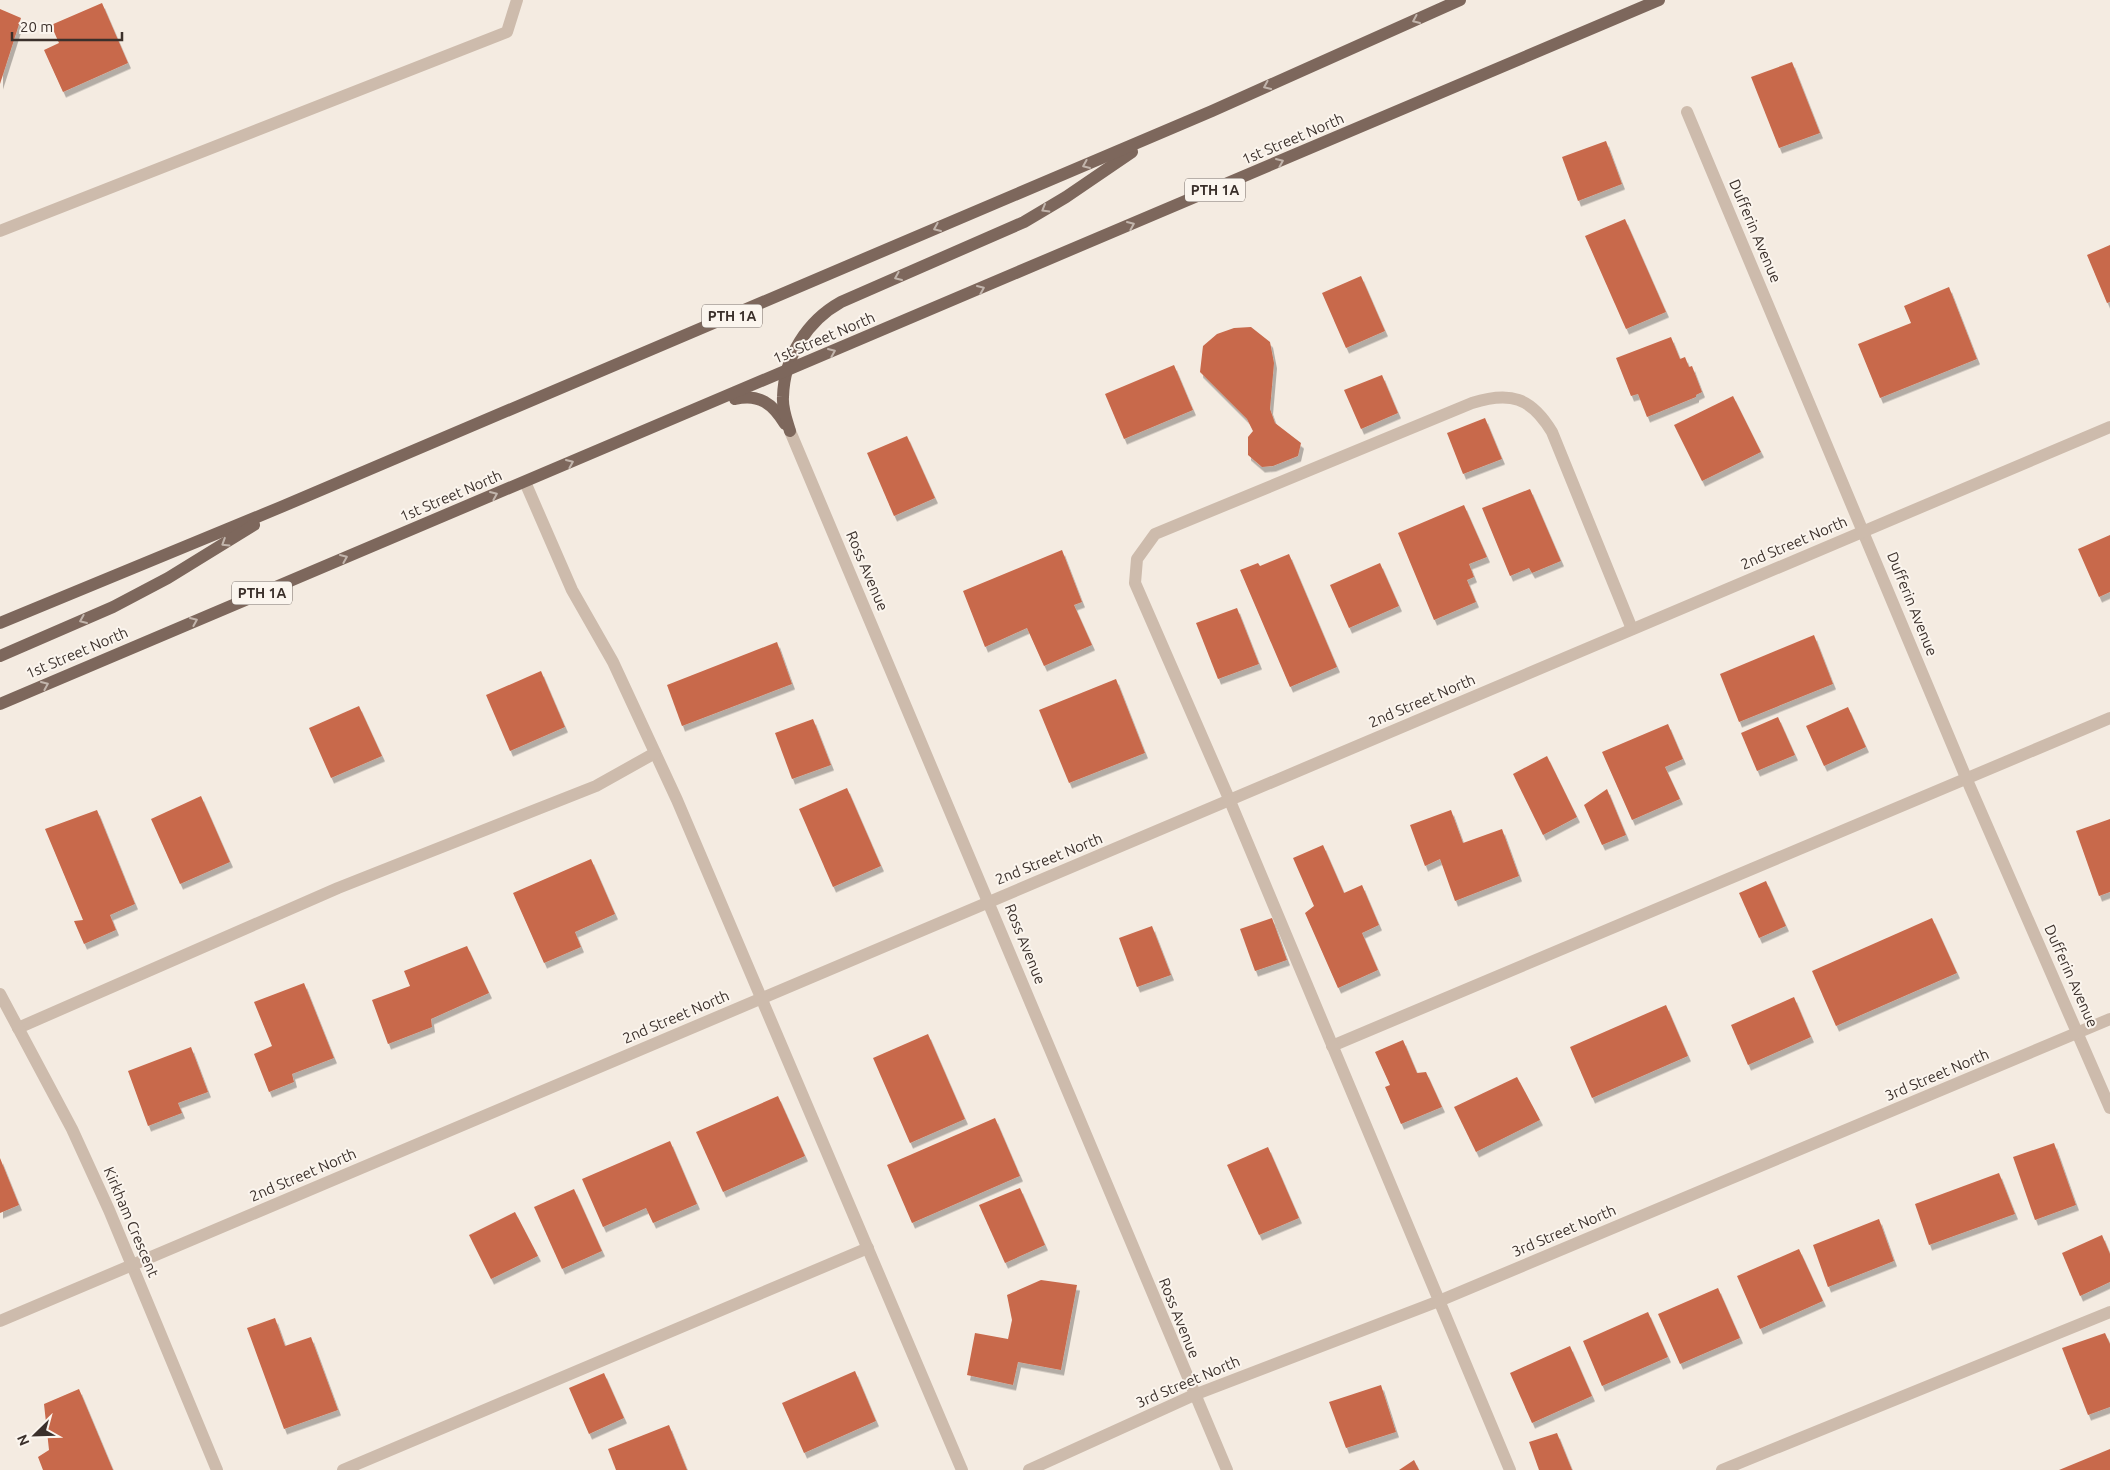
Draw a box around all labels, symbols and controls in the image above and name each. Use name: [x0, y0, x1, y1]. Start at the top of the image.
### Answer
scale bar: [12, 10, 122, 42]
one-way arrow: [1412, 13, 1421, 24]
text: 20 m: [20, 18, 53, 35]
one-way arrow: [1263, 79, 1272, 90]
street label: 1st Street North: [1239, 109, 1346, 168]
one-way arrow: [1275, 157, 1284, 168]
one-way arrow: [1082, 158, 1091, 169]
street label: Dufferin Avenue: [1726, 177, 1785, 285]
road number: PTH 1A: [1185, 178, 1245, 202]
one-way arrow: [1042, 203, 1051, 213]
one-way arrow: [1126, 221, 1135, 232]
one-way arrow: [933, 222, 942, 233]
one-way arrow: [894, 271, 903, 282]
one-way arrow: [976, 284, 985, 295]
road number: PTH 1A: [702, 304, 762, 328]
street label: 1st Street North: [770, 308, 877, 367]
one-way arrow: [827, 348, 836, 359]
one-way arrow: [565, 459, 574, 470]
street label: 1st Street North: [397, 466, 504, 525]
one-way arrow: [489, 491, 498, 502]
street label: 2nd Street North: [1738, 512, 1850, 573]
street label: Ross Avenue: [843, 528, 892, 613]
one-way arrow: [222, 537, 231, 546]
street label: Dufferin Avenue: [1884, 549, 1941, 658]
one-way arrow: [339, 554, 348, 565]
road number: PTH 1A: [232, 582, 292, 604]
one-way arrow: [79, 614, 88, 625]
one-way arrow: [189, 617, 198, 628]
street label: 1st Street North: [23, 623, 130, 682]
street label: 2nd Street North: [1366, 670, 1478, 731]
one-way arrow: [40, 680, 49, 691]
street label: 2nd Street North: [993, 829, 1105, 888]
street label: Ross Avenue: [1002, 901, 1049, 986]
street label: Dufferin Avenue: [2041, 922, 2102, 1030]
street label: 2nd Street North: [620, 986, 732, 1047]
street label: 3rd Street North: [1882, 1045, 1991, 1104]
street label: 2nd Street North: [247, 1144, 359, 1205]
street label: Kirkham Crescent: [101, 1164, 162, 1280]
street label: 3rd Street North: [1509, 1201, 1618, 1260]
street label: Ross Avenue: [1156, 1275, 1203, 1360]
street label: 3rd Street North: [1133, 1352, 1242, 1411]
north arrow: [10, 1410, 60, 1460]
text: N: [14, 1432, 32, 1448]

